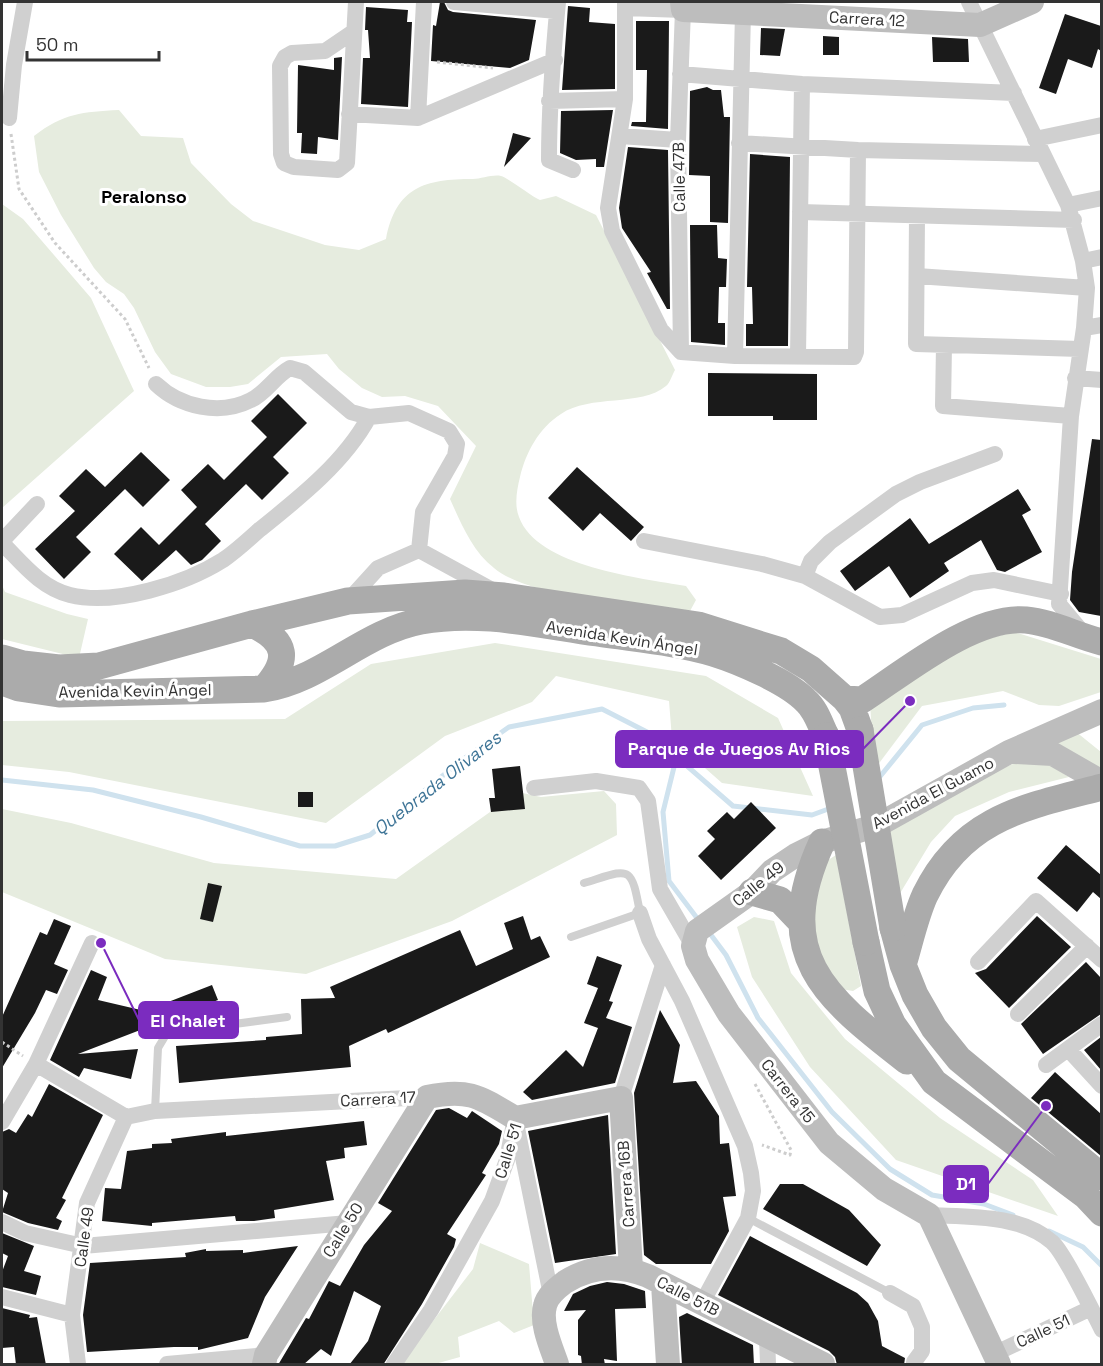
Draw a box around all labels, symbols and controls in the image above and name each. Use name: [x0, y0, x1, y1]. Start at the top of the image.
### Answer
street label: Carrera 12: [828, 7, 906, 31]
scale bar: [27, 24, 159, 62]
text: 50 m: [36, 33, 78, 56]
street label: Calle 47B: [668, 142, 690, 212]
district label: Peralonso: [101, 185, 187, 208]
street label: Avenida Kevin Ángel: [545, 616, 699, 660]
street label: Avenida Kevin Ángel: [58, 679, 212, 703]
water label: Quebrada Olivares: [369, 726, 506, 840]
callout: Parque de Juegos Av Rios: [616, 731, 863, 767]
text: Parque de Juegos Av Rios: [628, 737, 850, 760]
street label: Avenida El Guamo: [868, 752, 998, 834]
street label: Calle 49: [728, 857, 788, 911]
callout: El Chalet: [139, 1002, 238, 1038]
text: El Chalet: [150, 1009, 226, 1032]
street label: Carrera 15: [756, 1055, 820, 1127]
street label: Carrera 17: [340, 1087, 416, 1111]
street label: Calle 51: [490, 1121, 526, 1181]
street label: Carrera 16B: [612, 1140, 640, 1228]
callout: D1: [944, 1166, 988, 1202]
text: D1: [956, 1172, 976, 1195]
street label: Calle 50: [318, 1199, 368, 1261]
street label: Calle 49: [69, 1205, 99, 1269]
street label: Calle 51B: [653, 1271, 723, 1321]
street label: Calle 51: [1013, 1309, 1073, 1353]

